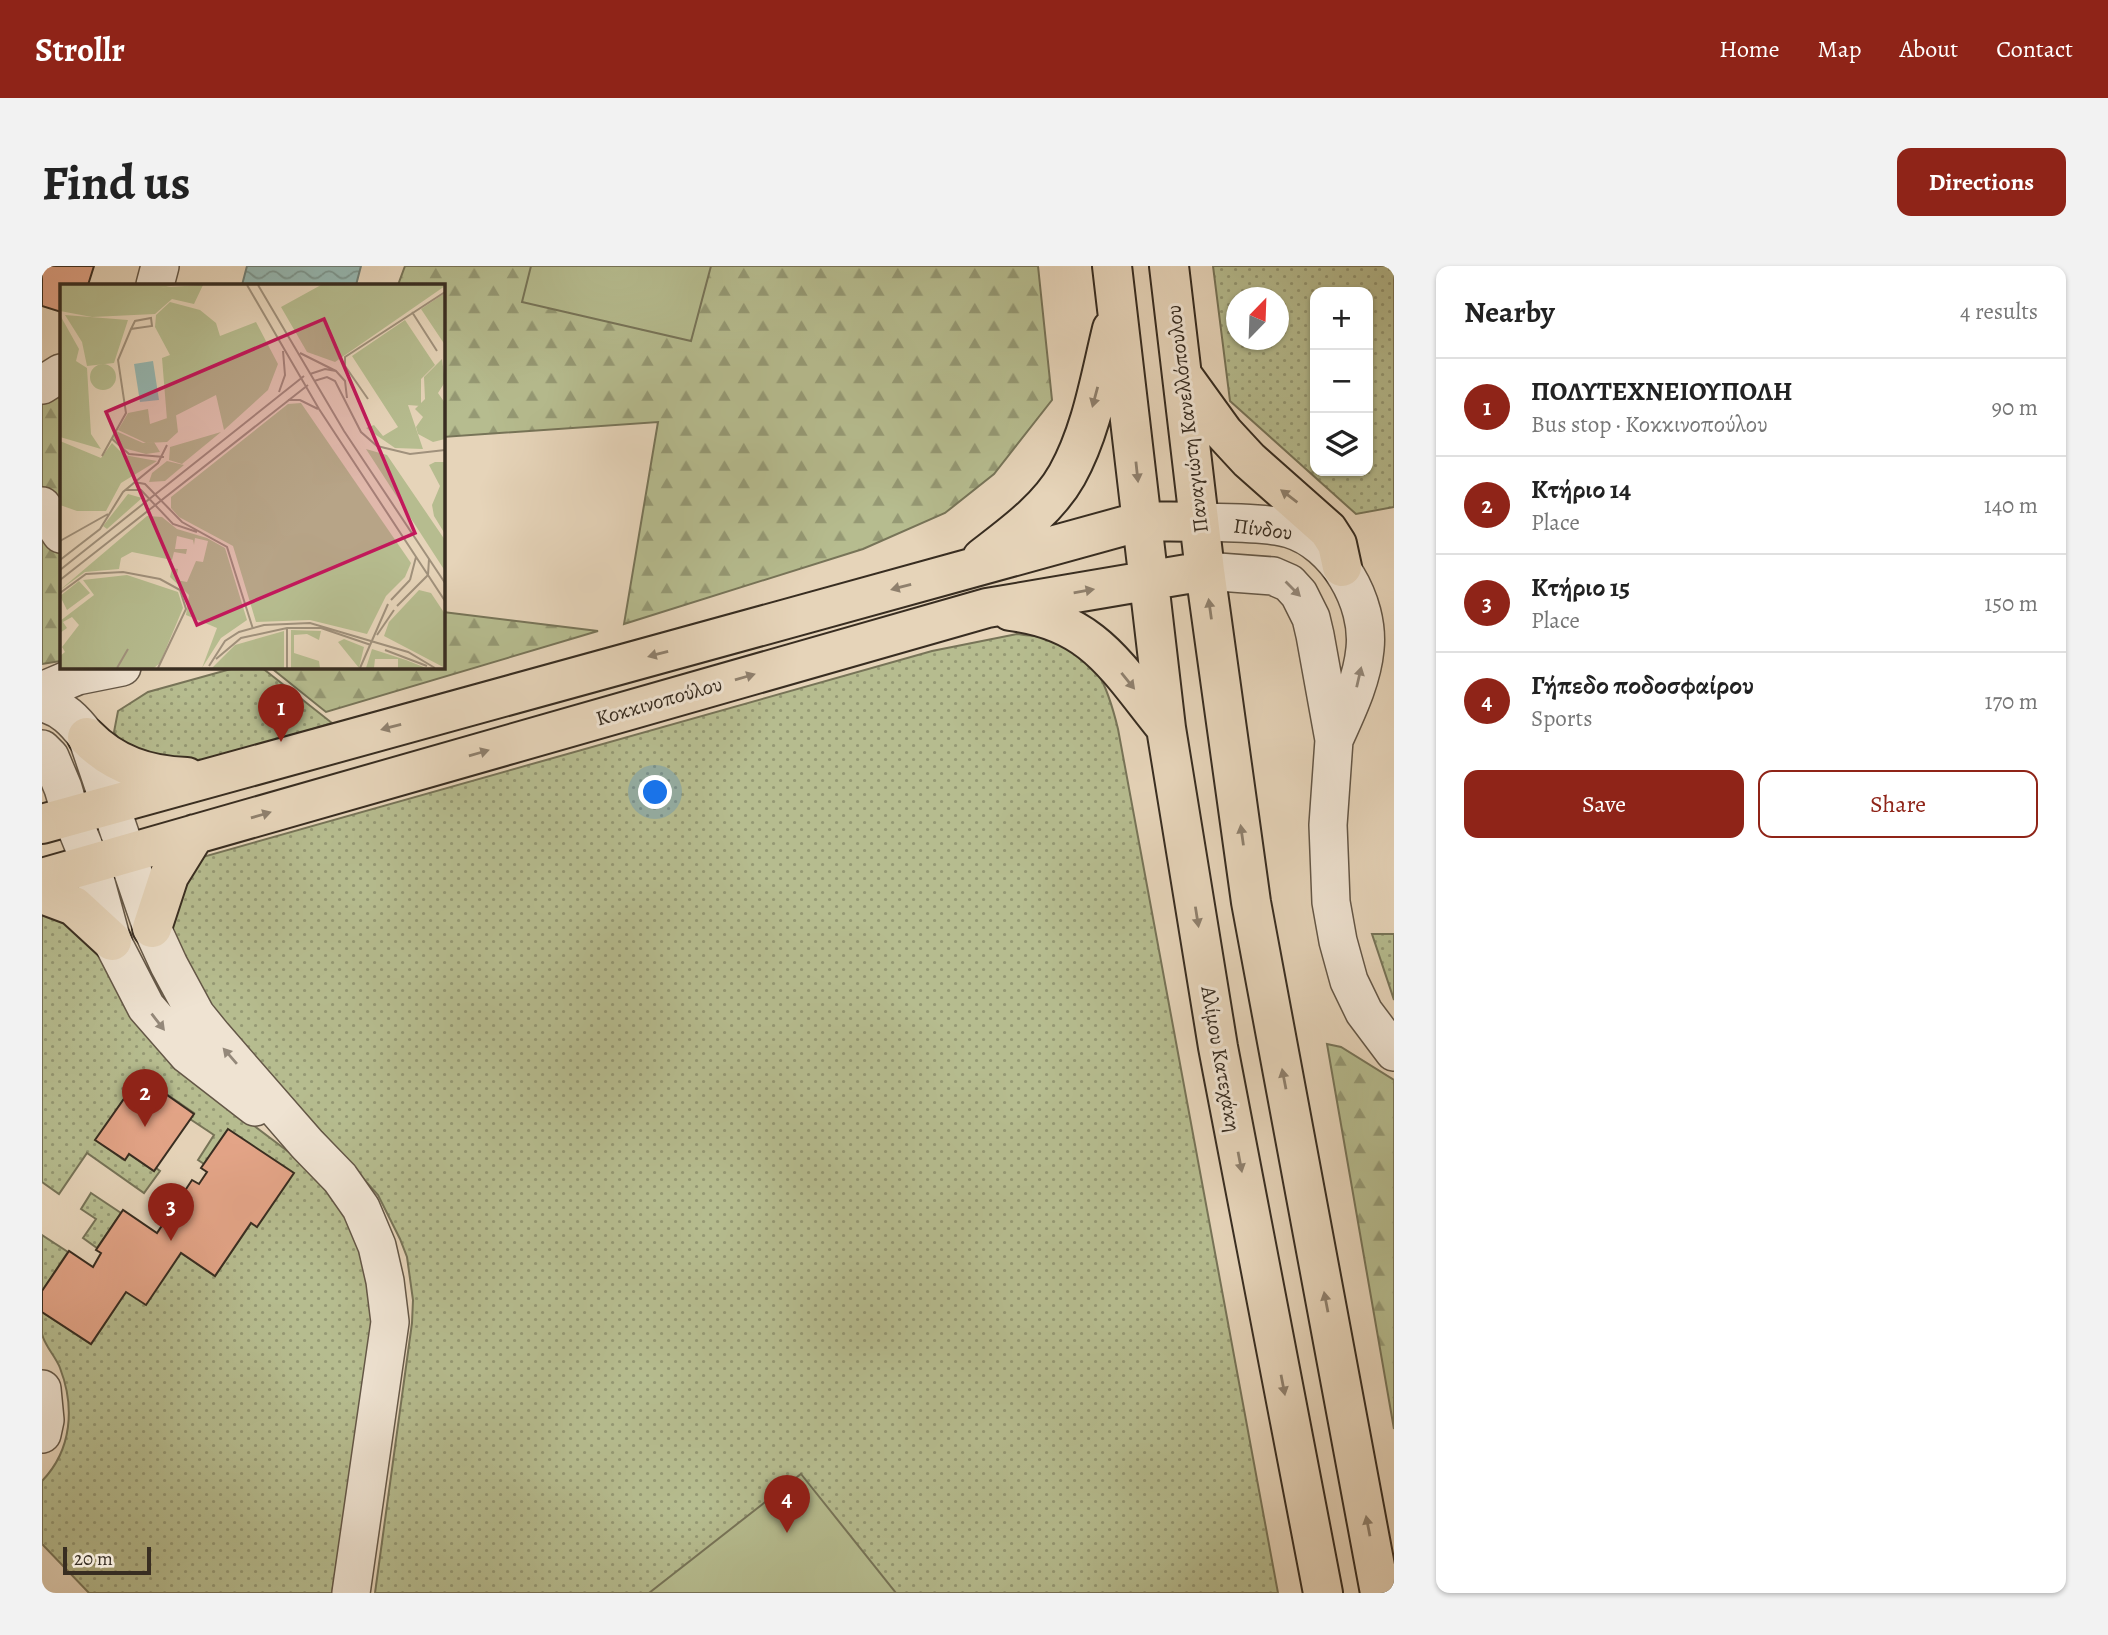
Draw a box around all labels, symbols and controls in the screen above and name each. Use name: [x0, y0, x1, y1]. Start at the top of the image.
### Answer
text: Strollr: [35, 27, 125, 72]
text: Home: [1719, 33, 1780, 65]
text: Map: [1818, 33, 1862, 65]
text: About: [1900, 33, 1958, 65]
text: Contact: [1996, 33, 2073, 65]
button: Directions: [1897, 148, 2066, 216]
text: Find us: [42, 149, 190, 216]
inset map: [60, 284, 444, 668]
north arrow: [1226, 287, 1289, 350]
map controls: [1310, 287, 1373, 476]
button: +: [1310, 287, 1373, 350]
text: Nearby: [1464, 292, 1555, 332]
text: 4 results: [1960, 296, 2038, 327]
street label: Παναγιώτη Κανελλόπουλου: [1159, 303, 1215, 535]
button: −: [1310, 350, 1373, 413]
text: ΠΟΛΥΤΕΧΝΕΙΟΥΠΟΛΗ: [1531, 374, 1792, 409]
one-way arrow: [1090, 387, 1100, 408]
text: 1: [1483, 392, 1491, 423]
text: 90 m: [1992, 392, 2038, 423]
text: Bus stop · Κοκκινοπούλου: [1531, 409, 1768, 440]
button: layers: [1310, 413, 1373, 476]
one-way arrow: [1132, 461, 1143, 483]
text: Κτήριο 14: [1531, 472, 1631, 507]
one-way arrow: [1280, 488, 1298, 503]
text: 2: [1481, 490, 1493, 521]
text: 140 m: [1984, 490, 2038, 521]
text: Place: [1531, 507, 1580, 538]
street label: Πίνδου: [1232, 511, 1294, 547]
text: Κτήριο 15: [1531, 570, 1630, 605]
one-way arrow: [1284, 580, 1301, 597]
one-way arrow: [890, 583, 911, 593]
one-way arrow: [1073, 585, 1095, 596]
text: 3: [1482, 588, 1492, 619]
text: 150 m: [1984, 588, 2038, 619]
one-way arrow: [1204, 598, 1215, 620]
text: Place: [1531, 605, 1580, 636]
one-way arrow: [647, 649, 669, 660]
one-way arrow: [1354, 666, 1365, 688]
text: Γήπεδο ποδοσφαίρου: [1531, 668, 1754, 703]
street label: Κοκκινοπούλου: [593, 670, 725, 732]
one-way arrow: [735, 671, 756, 681]
one-way arrow: [1120, 673, 1135, 690]
pin: 1: [258, 684, 304, 742]
text: 4: [1482, 686, 1492, 717]
text: 170 m: [1985, 686, 2038, 717]
text: Sports: [1531, 703, 1592, 734]
one-way arrow: [380, 722, 402, 733]
one-way arrow: [469, 747, 490, 757]
button: Save: [1464, 770, 1744, 838]
button: Share: [1758, 770, 2038, 838]
your location: [638, 775, 672, 809]
one-way arrow: [251, 810, 272, 820]
one-way arrow: [1236, 824, 1247, 846]
one-way arrow: [1192, 906, 1203, 928]
street label: Αλίμου Κατεχάκη: [1194, 983, 1248, 1134]
one-way arrow: [150, 1012, 165, 1030]
one-way arrow: [223, 1047, 238, 1064]
one-way arrow: [1279, 1068, 1290, 1090]
pin: 2: [122, 1069, 168, 1127]
one-way arrow: [1235, 1151, 1246, 1173]
pin: 3: [148, 1183, 194, 1241]
one-way arrow: [1320, 1291, 1331, 1313]
one-way arrow: [1278, 1374, 1289, 1396]
pin: 4: [764, 1475, 810, 1533]
one-way arrow: [1362, 1515, 1373, 1537]
scale bar: [63, 1544, 150, 1576]
text: 20 m: [74, 1546, 113, 1572]

